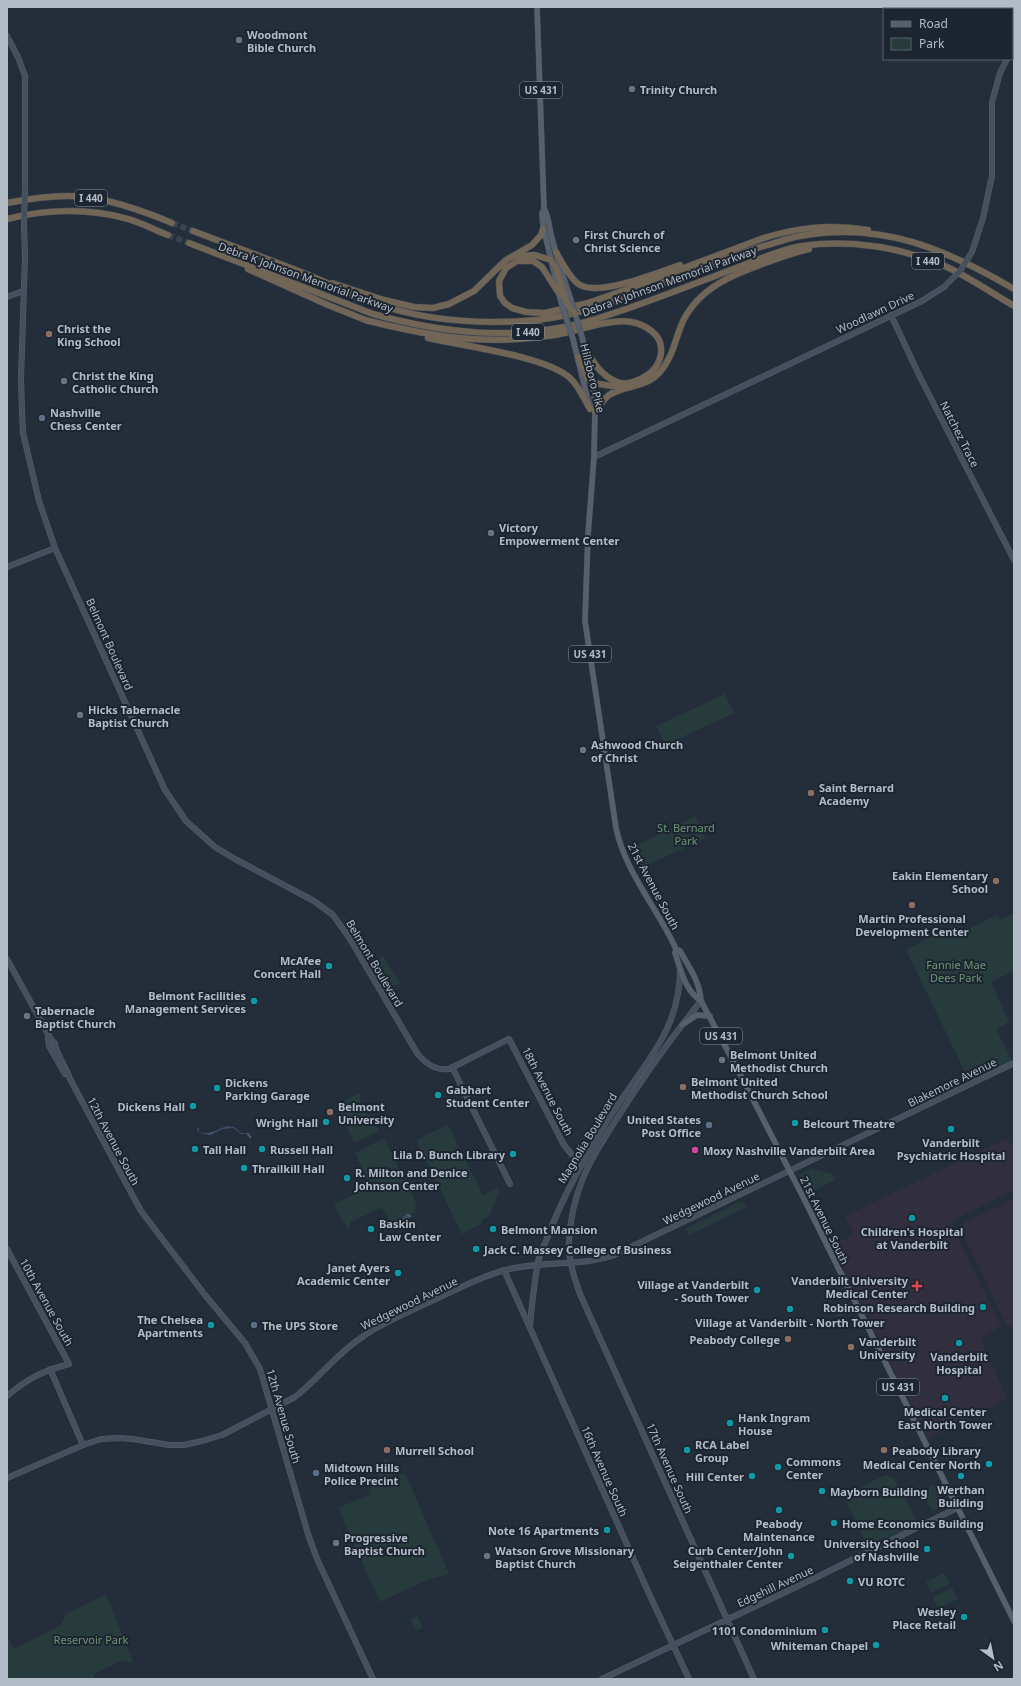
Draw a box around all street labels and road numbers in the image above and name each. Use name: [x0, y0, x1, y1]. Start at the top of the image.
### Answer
road number: US 431: [520, 82, 562, 98]
road number: I 440: [75, 190, 107, 206]
street label: Debra K Johnson Memorial Parkway: [217, 238, 396, 316]
street label: Debra K Johnson Memorial Parkway: [580, 242, 759, 320]
road number: I 440: [912, 253, 944, 269]
street label: Woodlawn Drive: [833, 287, 917, 337]
road number: I 440: [512, 324, 544, 340]
street label: Hillsboro Pike: [577, 342, 609, 414]
street label: Natchez Trace: [937, 398, 983, 470]
street label: Belmont Boulevard: [83, 596, 137, 692]
road number: US 431: [569, 646, 611, 662]
street label: 21st Avenue South: [625, 840, 683, 932]
street label: Belmont Boulevard: [343, 917, 407, 1009]
road number: US 431: [700, 1028, 742, 1044]
street label: 18th Avenue South: [519, 1044, 577, 1138]
street label: Blakemore Avenue: [905, 1054, 999, 1110]
street label: Magnolia Boulevard: [554, 1090, 620, 1186]
street label: 12th Avenue South: [84, 1094, 144, 1188]
street label: Wedgewood Avenue: [660, 1168, 762, 1228]
street label: 21st Avenue South: [797, 1173, 853, 1267]
street label: 10th Avenue South: [17, 1256, 77, 1348]
street label: Wedgewood Avenue: [358, 1273, 460, 1333]
street label: 12th Avenue South: [263, 1367, 305, 1465]
road number: US 431: [877, 1379, 919, 1395]
street label: 17th Avenue South: [643, 1420, 697, 1516]
street label: 16th Avenue South: [578, 1423, 632, 1519]
street label: Edgehill Avenue: [734, 1562, 816, 1610]

